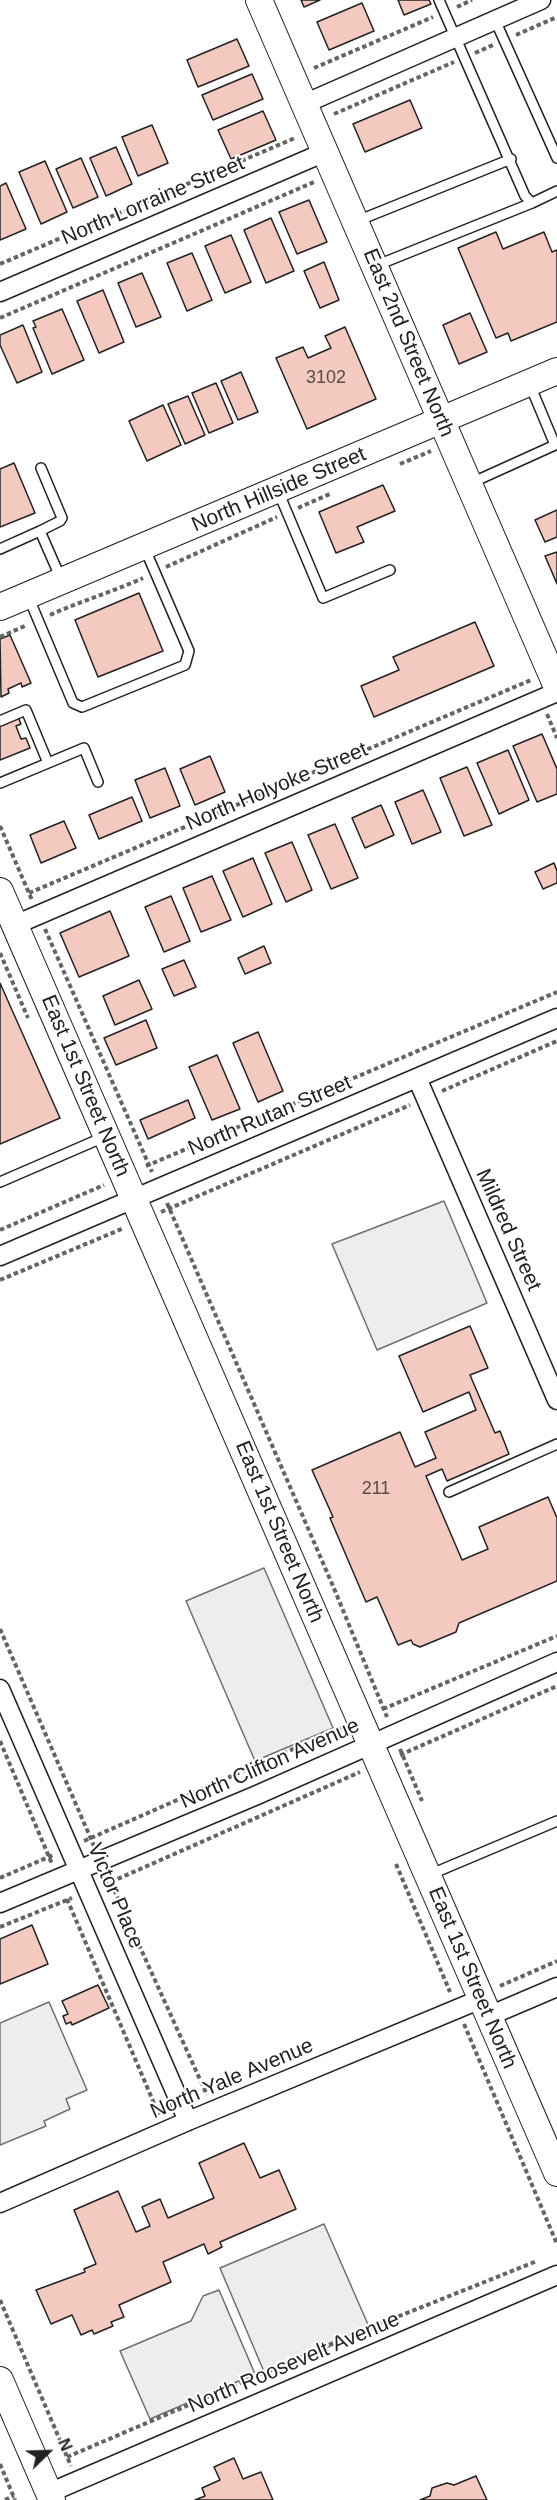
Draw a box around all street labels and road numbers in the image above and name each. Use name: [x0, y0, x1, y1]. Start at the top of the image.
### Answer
street label: North Lorraine Street: [58, 151, 248, 251]
street label: East 2nd Street North: [357, 245, 459, 441]
street label: North Hillside Street: [188, 442, 370, 538]
street label: North Holyoke Street: [182, 737, 372, 837]
street label: East 1st Street North: [35, 991, 135, 1181]
street label: North Rutan Street: [184, 1070, 356, 1162]
street label: Mildred Street: [470, 1165, 546, 1295]
street label: East 1st Street North: [229, 1437, 329, 1627]
street label: North Clifton Avenue: [177, 1713, 363, 1815]
street label: Victor Place: [82, 1840, 148, 1952]
street label: East 1st Street North: [422, 1883, 522, 2073]
street label: North Yale Avenue: [147, 2033, 317, 2125]
street label: North Roosevelt Avenue: [184, 2307, 404, 2419]

